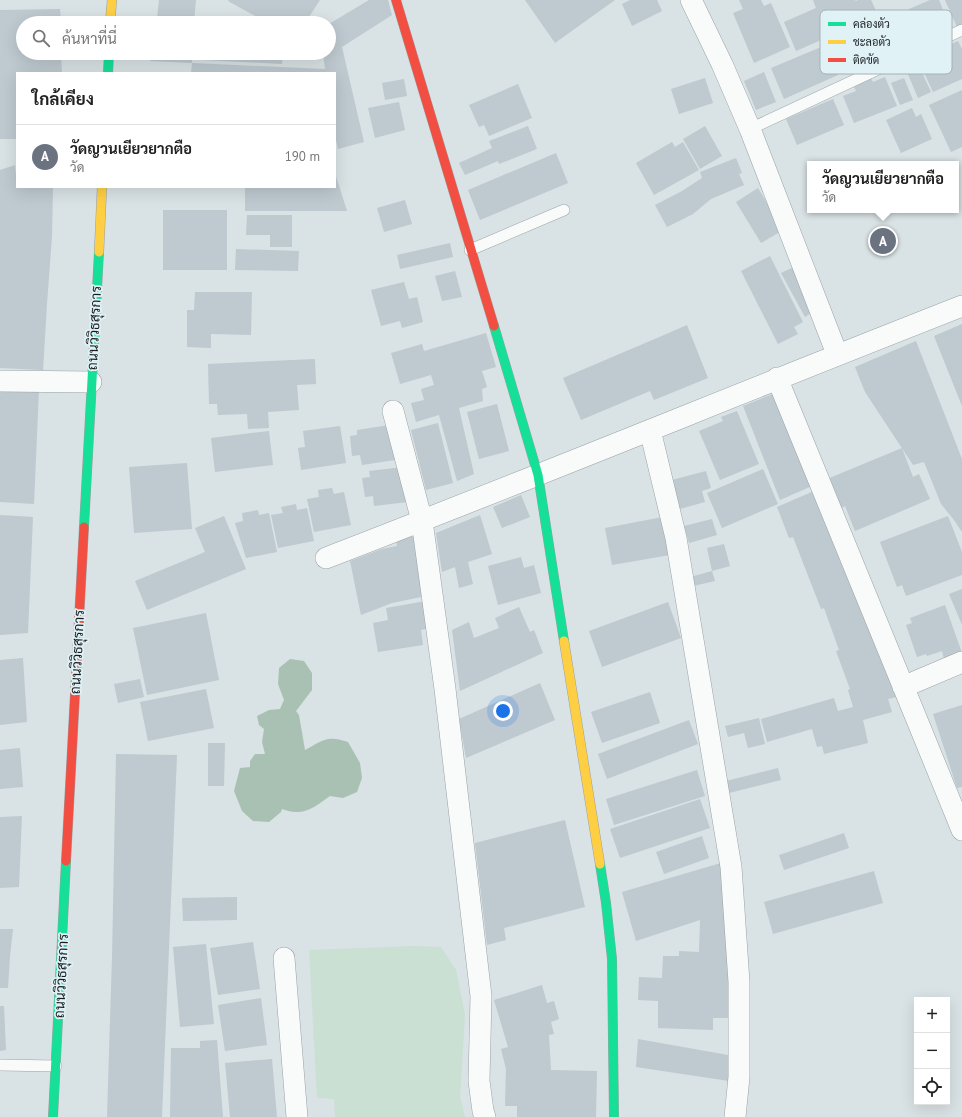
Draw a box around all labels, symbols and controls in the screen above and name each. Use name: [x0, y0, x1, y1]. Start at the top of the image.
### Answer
legend: [820, 10, 952, 74]
search box: [16, 16, 336, 60]
text: คล่องตัว: [853, 17, 890, 31]
icon: search: [30, 27, 52, 49]
text: ค้นหาที่นี่: [62, 29, 117, 48]
text: ชะลอตัว: [853, 35, 891, 49]
text: ติดขัด: [853, 53, 879, 67]
text: ใกล้เคียง: [32, 88, 94, 110]
text: วัดญวนเยียวยากตือ: [70, 139, 192, 158]
text: A: [41, 148, 49, 165]
text: 190 m: [285, 148, 320, 165]
text: วัด: [70, 159, 84, 176]
popup: [807, 161, 959, 213]
text: วัดญวนเยียวยากตือ: [822, 169, 944, 188]
text: วัด: [822, 189, 836, 206]
pin: A: [870, 226, 896, 256]
street label: ถนนวิวิธสุรการ: [83, 285, 106, 371]
street label: ถนนวิวิธสุรการ: [66, 609, 89, 695]
your location: [493, 701, 513, 721]
street label: ถนนวิวิธสุรการ: [50, 933, 73, 1019]
map controls: [914, 997, 950, 1105]
button: +: [914, 997, 950, 1033]
button: −: [914, 1033, 950, 1069]
button: locate: [914, 1069, 950, 1105]

